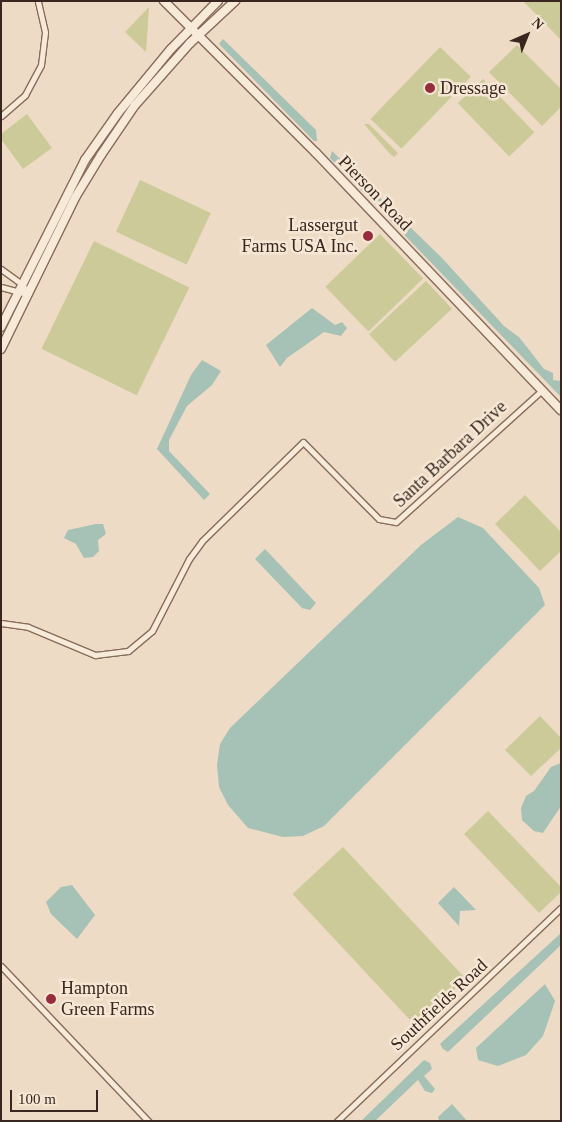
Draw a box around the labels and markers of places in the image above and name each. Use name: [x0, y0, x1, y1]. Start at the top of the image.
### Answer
place label: Dressage: [440, 77, 506, 99]
marker: Dressage: [424, 82, 436, 94]
place label: Lassergut Farms USA Inc.: [241, 215, 358, 258]
marker: Lassergut Farms USA Inc.: [362, 230, 374, 242]
place label: Hampton Green Farms: [61, 978, 154, 1021]
marker: Hampton Green Farms: [45, 993, 57, 1005]

